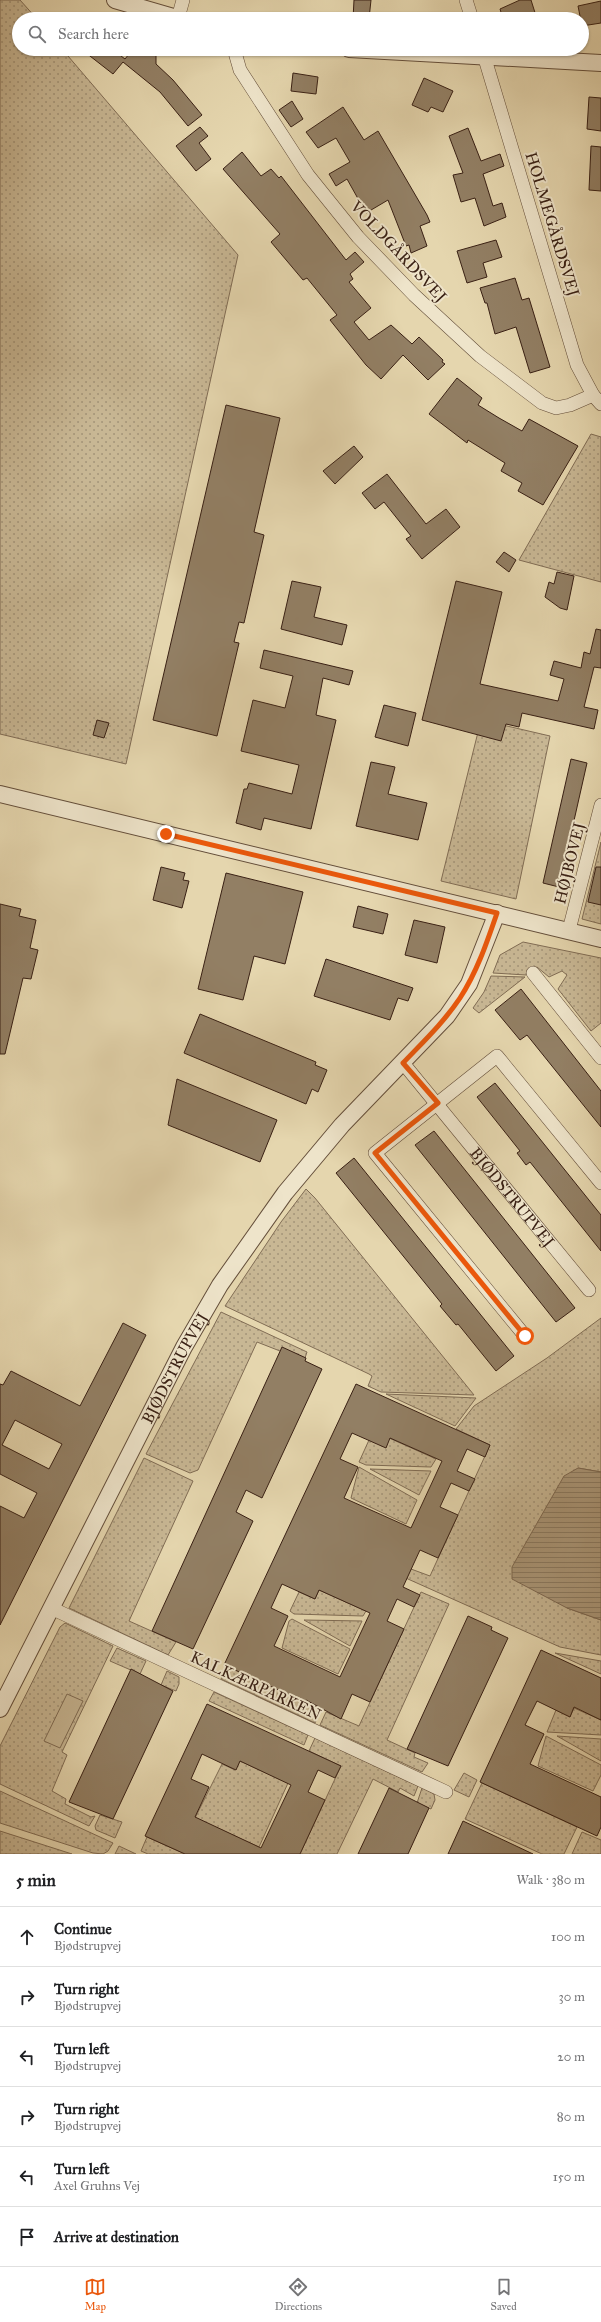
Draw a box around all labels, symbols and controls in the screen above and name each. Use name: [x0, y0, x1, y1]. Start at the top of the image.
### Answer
search box: [12, 12, 589, 56]
icon: search: [26, 23, 48, 45]
text: Search here: [58, 25, 129, 43]
street label: HOLMEGÅRDSVEJ: [521, 149, 585, 299]
street label: VOLDGÅRDSVEJ: [345, 195, 452, 307]
street label: HØJBOVEJ: [550, 820, 590, 906]
route end: [157, 825, 175, 843]
street label: BJØDSTRUPVEJ: [466, 1144, 559, 1252]
street label: BJØDSTRUPVEJ: [138, 1309, 213, 1427]
route start: [516, 1327, 534, 1345]
street label: KALKÆRPARKEN: [188, 1647, 324, 1724]
text: 5 min: [16, 1870, 56, 1891]
text: Walk · 380 m: [516, 1872, 585, 1888]
text: Continue: [54, 1920, 112, 1938]
icon: ahead: [16, 1926, 38, 1948]
text: 100 m: [551, 1929, 585, 1945]
text: Bjødstrupvej: [54, 1938, 121, 1954]
text: Turn right: [54, 1980, 119, 1998]
icon: right: [16, 1986, 38, 2008]
text: 30 m: [559, 1989, 585, 2005]
text: Bjødstrupvej: [54, 1998, 121, 2014]
text: Turn left: [54, 2040, 110, 2058]
icon: left: [16, 2046, 38, 2068]
text: 20 m: [557, 2049, 585, 2065]
text: Bjødstrupvej: [54, 2058, 121, 2074]
text: Turn right: [54, 2100, 119, 2118]
icon: right: [16, 2106, 38, 2128]
text: 80 m: [557, 2109, 585, 2125]
text: Bjødstrupvej: [54, 2118, 121, 2134]
text: Turn left: [54, 2160, 110, 2178]
icon: left: [16, 2166, 38, 2188]
text: 150 m: [553, 2169, 585, 2185]
text: Axel Gruhns Vej: [54, 2178, 140, 2194]
icon: arrive: [16, 2226, 38, 2248]
text: Arrive at destination: [54, 2228, 179, 2246]
tab: Map: [84, 2276, 106, 2313]
tab: Directions: [275, 2276, 322, 2313]
tab: Saved: [491, 2276, 517, 2313]

